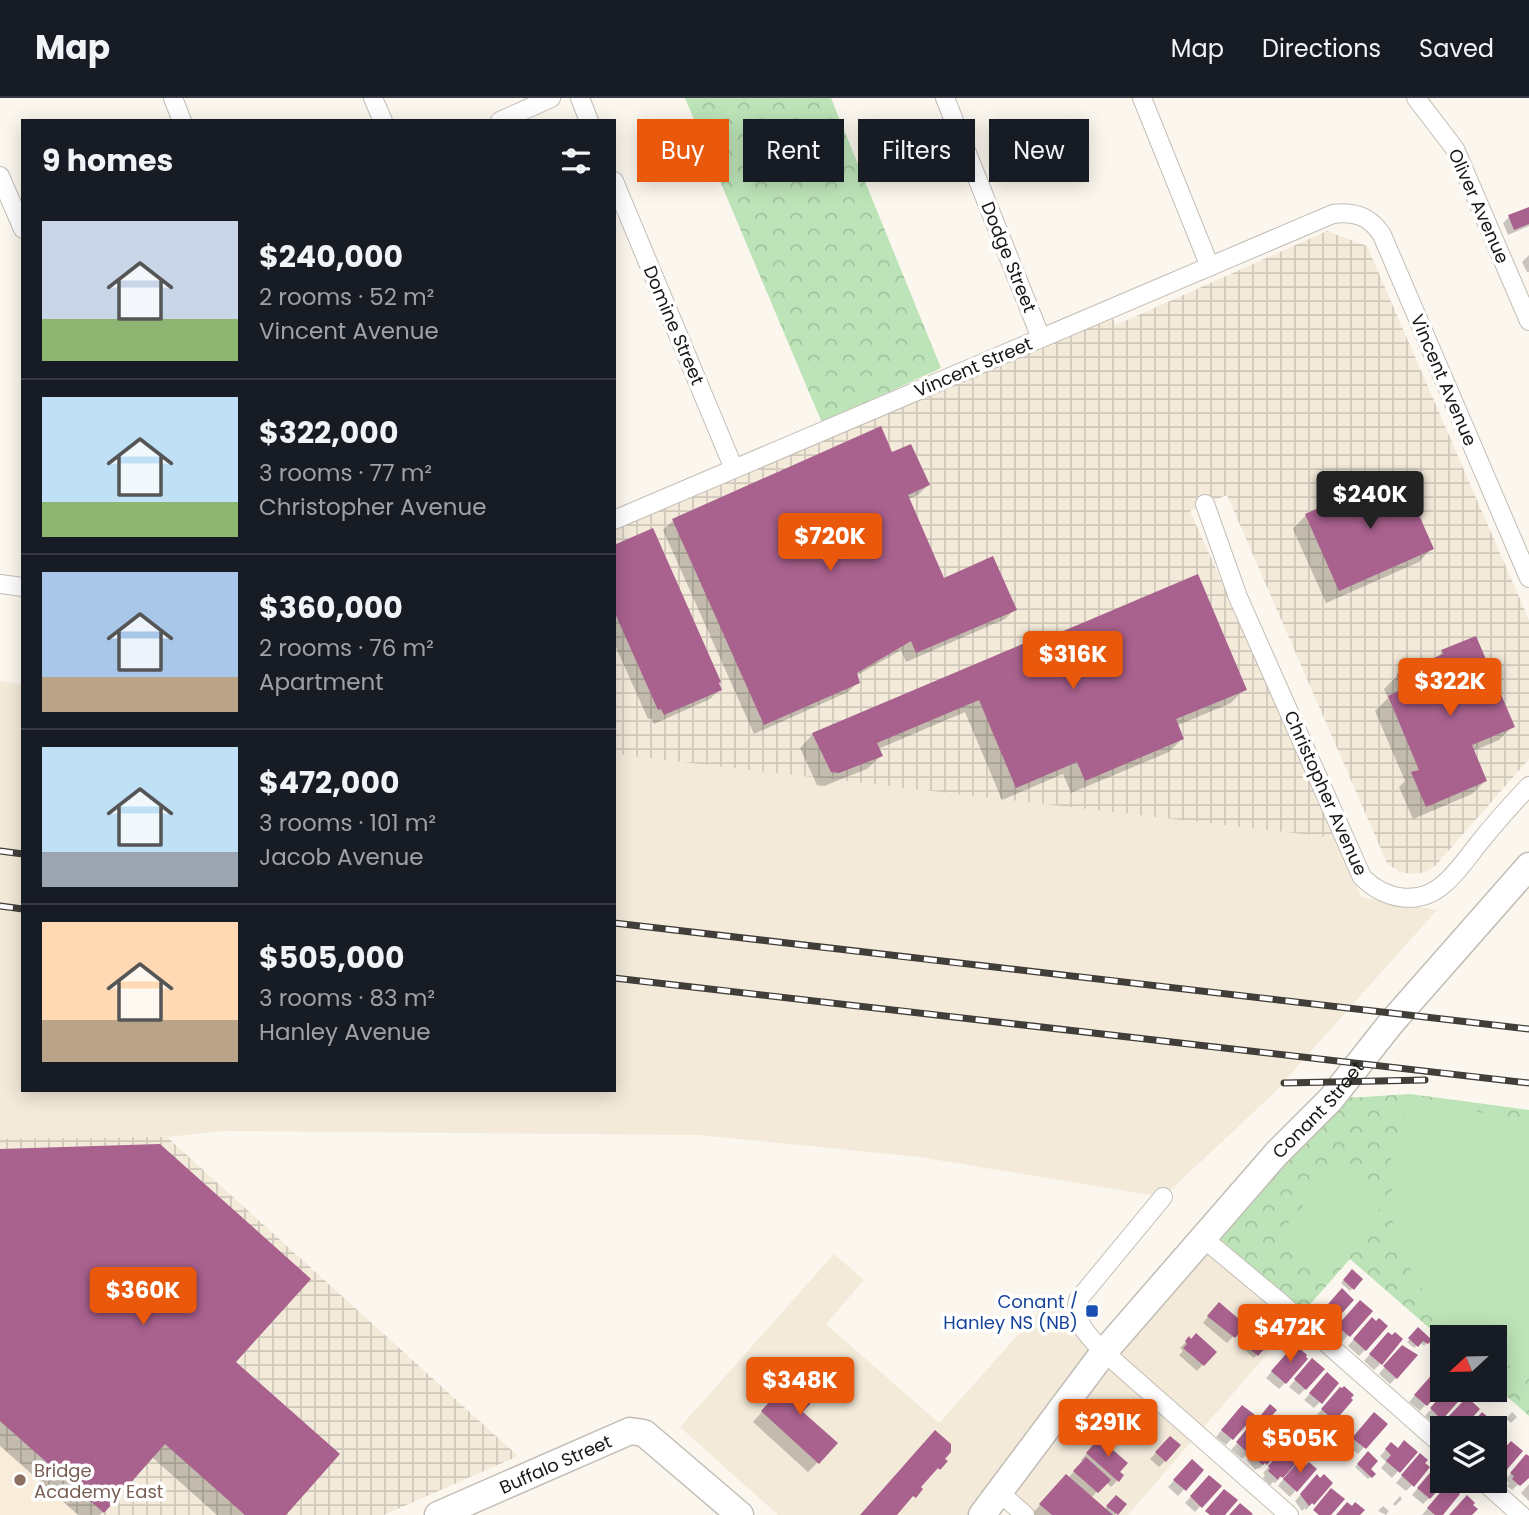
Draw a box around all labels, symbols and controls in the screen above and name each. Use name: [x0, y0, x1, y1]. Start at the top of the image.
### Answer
text: Map: [35, 24, 110, 71]
text: Map: [1171, 32, 1224, 65]
text: Directions: [1262, 32, 1381, 65]
text: Saved: [1419, 32, 1494, 65]
chip: Buy: [637, 119, 729, 182]
chip: Rent: [743, 119, 844, 182]
chip: Filters: [858, 119, 975, 182]
chip: New: [989, 119, 1089, 182]
text: 9 homes: [42, 139, 173, 182]
icon: filters: [557, 142, 595, 180]
street label: Oliver Avenue: [1442, 145, 1516, 267]
street label: Dodge Street: [975, 198, 1043, 316]
text: $240,000: [259, 235, 403, 278]
icon: home: [98, 249, 182, 333]
street label: Domine Street: [638, 261, 710, 389]
text: 2 rooms · 52 m²: [259, 281, 434, 313]
street label: Vincent Avenue: [1405, 310, 1483, 450]
text: Vincent Avenue: [259, 315, 439, 347]
street label: Vincent Street: [910, 331, 1036, 403]
text: $322,000: [259, 411, 398, 454]
icon: home: [98, 425, 182, 509]
text: 3 rooms · 77 m²: [259, 457, 432, 489]
pin: $240K: [1321, 472, 1419, 531]
text: $240K: [1333, 478, 1407, 510]
text: Christopher Avenue: [259, 491, 486, 523]
pin: $720K: [781, 514, 879, 573]
text: $720K: [794, 520, 866, 552]
text: $360,000: [259, 586, 403, 629]
icon: home: [98, 600, 182, 684]
text: 2 rooms · 76 m²: [259, 632, 434, 664]
pin: $316K: [1024, 632, 1122, 691]
text: $316K: [1039, 638, 1107, 670]
pin: $322K: [1401, 658, 1499, 718]
text: $322K: [1414, 665, 1486, 697]
text: Apartment: [259, 666, 384, 698]
street label: Christopher Avenue: [1278, 707, 1374, 879]
text: $472,000: [259, 761, 400, 804]
icon: home: [98, 775, 182, 859]
text: 3 rooms · 101 m²: [259, 807, 436, 839]
text: Jacob Avenue: [259, 841, 423, 873]
text: $505,000: [259, 936, 405, 979]
icon: home: [98, 950, 182, 1034]
text: 3 rooms · 83 m²: [259, 982, 435, 1014]
text: Hanley Avenue: [259, 1016, 431, 1048]
street label: Conant Street: [1266, 1055, 1369, 1164]
pin: $360K: [94, 1268, 192, 1327]
text: $360K: [106, 1274, 180, 1306]
place label: Conant / Hanley NS (NB): [943, 1289, 1078, 1335]
marker: Conant / Hanley NS (NB): [1084, 1303, 1100, 1319]
pin: $472K: [1241, 1304, 1339, 1364]
text: $472K: [1254, 1311, 1326, 1343]
north arrow: [1430, 1325, 1507, 1402]
map controls: [1430, 1325, 1507, 1493]
pin: $348K: [751, 1358, 849, 1417]
text: $348K: [762, 1364, 838, 1396]
pin: $291K: [1059, 1400, 1157, 1459]
text: $291K: [1074, 1406, 1142, 1438]
pin: $505K: [1251, 1416, 1349, 1475]
button: layers: [1430, 1416, 1507, 1493]
text: $505K: [1262, 1422, 1338, 1454]
street label: Buffalo Street: [495, 1428, 615, 1499]
place label: Bridge Academy East: [34, 1458, 163, 1504]
marker: Bridge Academy East: [12, 1472, 28, 1488]

